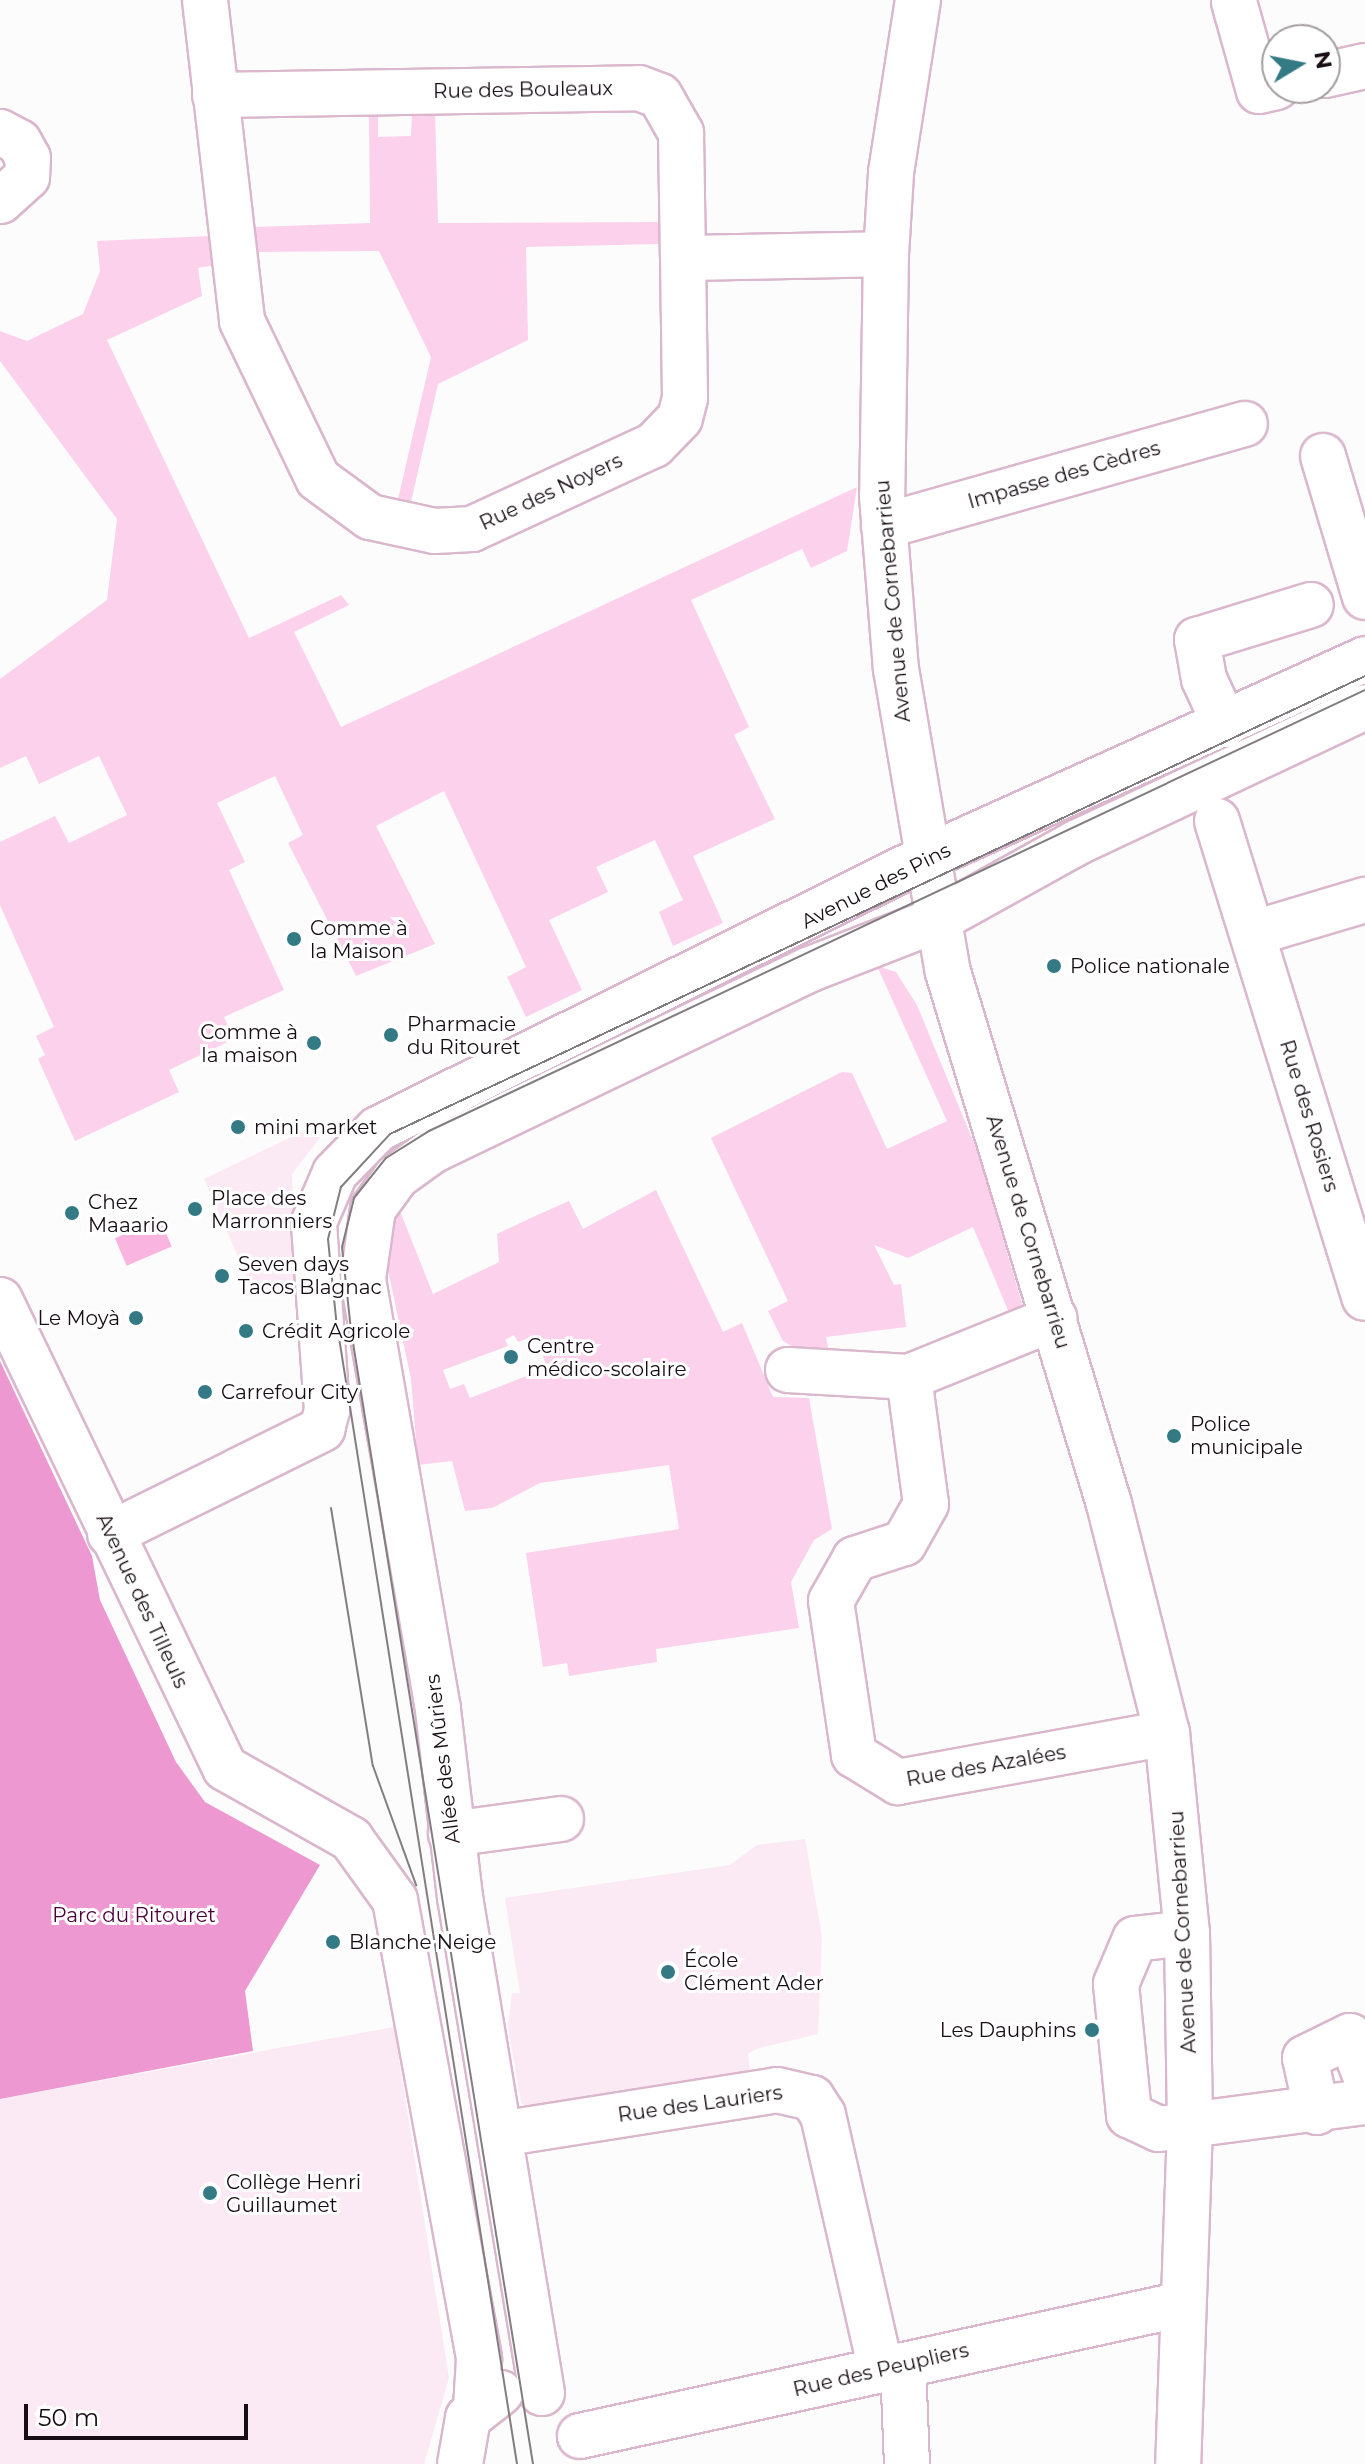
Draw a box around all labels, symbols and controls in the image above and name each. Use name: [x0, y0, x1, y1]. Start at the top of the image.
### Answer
north arrow: [1261, 24, 1341, 104]
text: N: [1308, 49, 1338, 71]
street label: Rue des Bouleaux: [433, 76, 613, 104]
street label: Impasse des Cèdres: [965, 436, 1163, 514]
street label: Rue des Noyers: [476, 448, 626, 536]
street label: Avenue de Cornebarrieu: [870, 479, 916, 723]
street label: Avenue des Pins: [797, 838, 955, 934]
place label: Comme à la Maison: [310, 916, 408, 963]
marker: Comme à la Maison: [285, 930, 303, 948]
place label: Police nationale: [1070, 954, 1230, 978]
marker: Police nationale: [1045, 957, 1063, 975]
place label: Pharmacie du Ritouret: [407, 1012, 521, 1059]
place label: Comme à la maison: [200, 1020, 298, 1067]
marker: Pharmacie du Ritouret: [382, 1026, 400, 1044]
marker: Comme à la maison: [305, 1034, 323, 1052]
street label: Rue des Rosiers: [1274, 1037, 1344, 1195]
street label: Avenue de Cornebarrieu: [981, 1112, 1075, 1352]
place label: mini market: [254, 1115, 377, 1139]
marker: mini market: [229, 1118, 247, 1136]
place label: Place des Marronniers: [211, 1186, 332, 1233]
place label: Chez Maaario: [88, 1190, 168, 1237]
marker: Place des Marronniers: [186, 1200, 204, 1218]
marker: Chez Maaario: [63, 1204, 81, 1222]
place label: Seven days Tacos Blagnac: [238, 1252, 382, 1299]
marker: Seven days Tacos Blagnac: [213, 1267, 231, 1285]
place label: Le Moyà: [37, 1306, 120, 1330]
marker: Le Moyà: [127, 1309, 145, 1327]
place label: Crédit Agricole: [262, 1319, 410, 1343]
marker: Crédit Agricole: [237, 1322, 255, 1340]
place label: Centre médico-scolaire: [527, 1334, 686, 1381]
marker: Centre médico-scolaire: [502, 1348, 520, 1366]
place label: Carrefour City: [221, 1380, 358, 1404]
marker: Carrefour City: [196, 1383, 214, 1401]
place label: Police municipale: [1190, 1412, 1303, 1459]
marker: Police municipale: [1165, 1427, 1183, 1445]
street label: Avenue des Tilleuls: [91, 1510, 193, 1692]
street label: Allée des Mûriers: [421, 1673, 465, 1845]
street label: Rue des Azalées: [904, 1740, 1068, 1792]
street label: Avenue de Cornebarrieu: [1165, 1810, 1201, 2054]
park label: Parc du Ritouret: [52, 1903, 216, 1927]
place label: Blanche Neige: [349, 1930, 496, 1954]
marker: Blanche Neige: [324, 1933, 342, 1951]
place label: École Clément Ader: [684, 1948, 824, 1995]
marker: École Clément Ader: [659, 1963, 677, 1981]
place label: Les Dauphins: [940, 2018, 1076, 2042]
marker: Les Dauphins: [1083, 2021, 1101, 2039]
street label: Rue des Lauriers: [616, 2081, 784, 2127]
place label: Collège Henri Guillaumet: [226, 2170, 361, 2217]
marker: Collège Henri Guillaumet: [201, 2184, 219, 2202]
street label: Rue des Peupliers: [791, 2338, 971, 2402]
scale bar: [28, 2388, 252, 2438]
text: 50 m: [38, 2403, 99, 2432]

